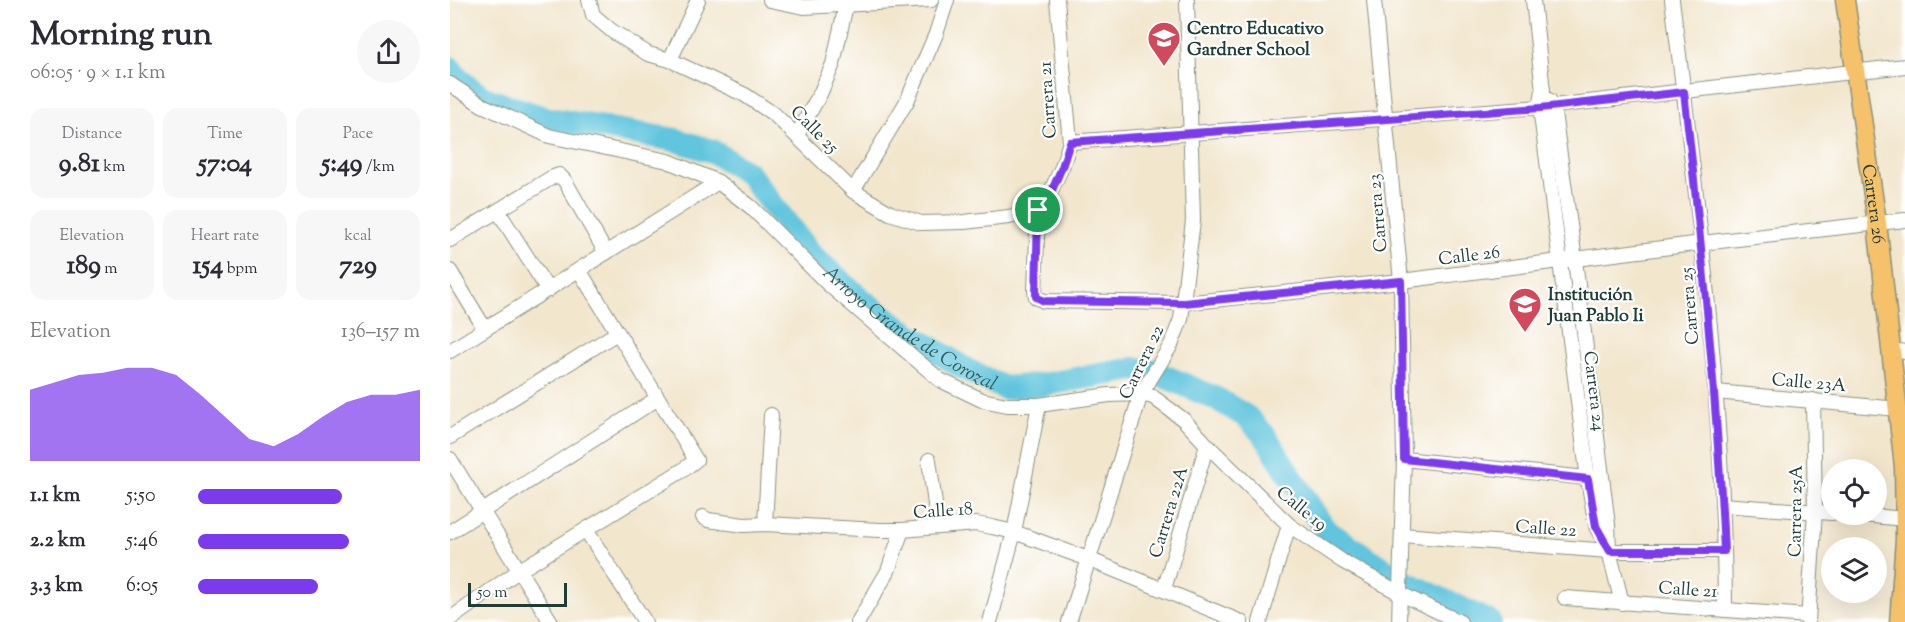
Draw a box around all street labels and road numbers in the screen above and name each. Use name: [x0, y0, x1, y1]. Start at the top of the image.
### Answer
street label: Carrera 21: [1033, 60, 1065, 139]
street label: Calle 25: [783, 100, 844, 161]
street label: Carrera 26: [1854, 163, 1890, 246]
street label: Carrera 23: [1363, 172, 1395, 253]
street label: Calle 26: [1437, 240, 1502, 274]
street label: Carrera 25: [1675, 266, 1707, 346]
street label: Carrera 22: [1114, 321, 1172, 404]
street label: Carrera 24: [1575, 350, 1611, 433]
street label: Calle 23A: [1770, 368, 1848, 400]
street label: Carrera 22A: [1144, 463, 1196, 562]
street label: Carrera 25A: [1783, 464, 1811, 557]
street label: Calle 19: [1270, 481, 1332, 538]
street label: Calle 18: [912, 497, 974, 527]
street label: Calle 22: [1514, 515, 1578, 545]
street label: Calle 21: [1657, 576, 1718, 606]

